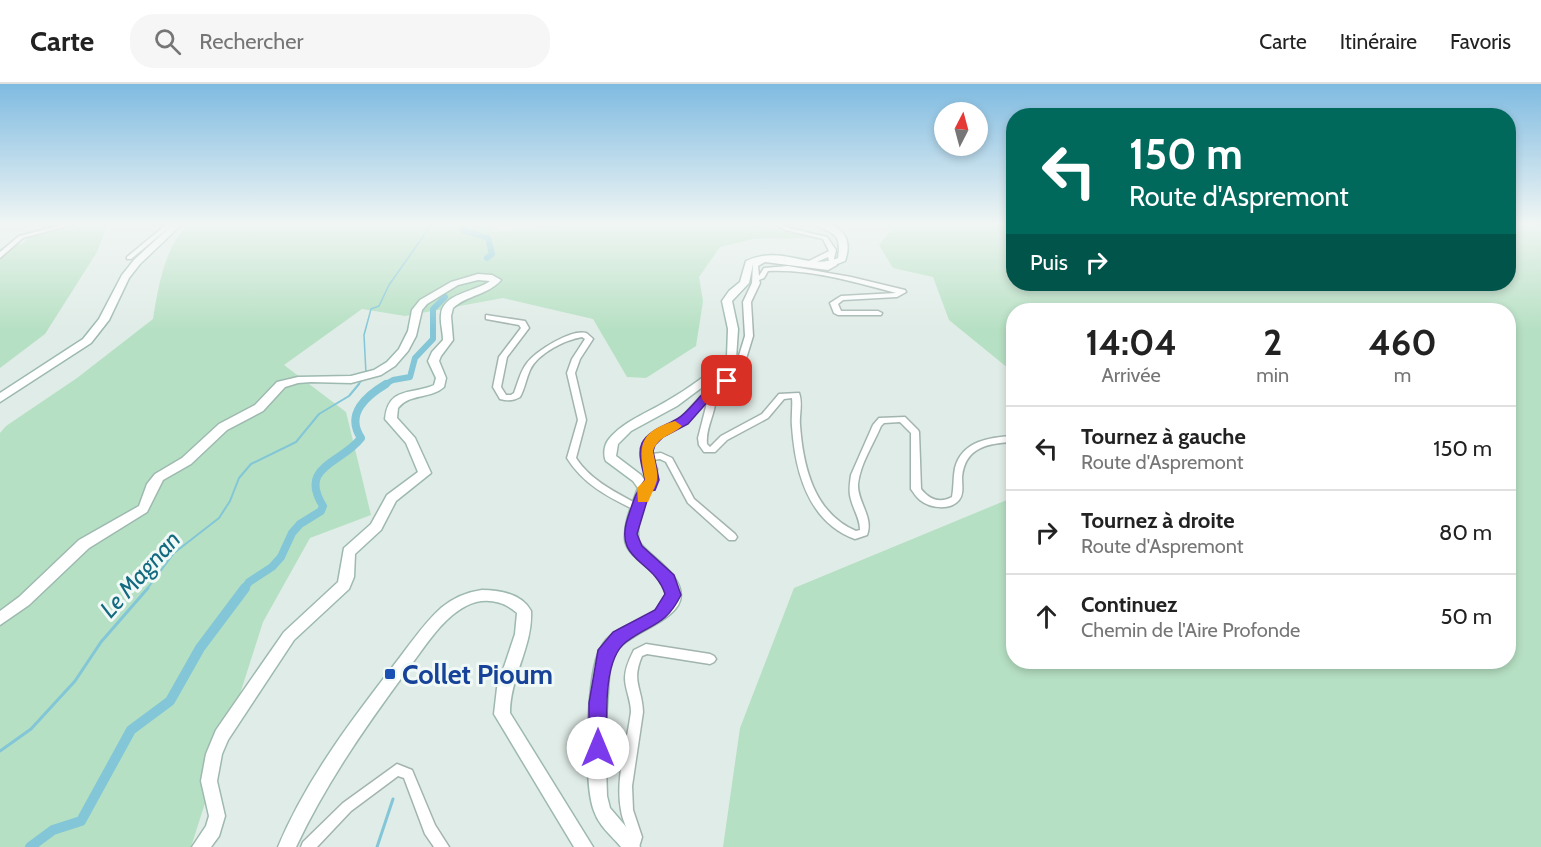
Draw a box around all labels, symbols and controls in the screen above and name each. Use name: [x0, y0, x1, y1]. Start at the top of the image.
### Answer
search box: [130, 14, 550, 68]
text: Carte: [30, 24, 94, 58]
icon: search: [151, 25, 184, 58]
text: Rechercher: [199, 28, 303, 55]
text: Carte: [1259, 29, 1307, 54]
text: Itinéraire: [1340, 29, 1417, 54]
text: Favoris: [1450, 29, 1511, 54]
north arrow: [934, 102, 988, 156]
map controls: [934, 102, 988, 156]
text: 150 m: [1129, 128, 1243, 180]
icon: left: [1030, 132, 1108, 210]
text: Route d'Aspremont: [1129, 180, 1348, 213]
icon: right: [1080, 246, 1113, 279]
text: Puis: [1030, 249, 1068, 276]
text: 14:04: [1085, 320, 1177, 364]
text: 2: [1263, 320, 1282, 364]
text: 460: [1369, 320, 1437, 364]
pin: [701, 355, 752, 406]
text: Arrivée: [1101, 363, 1161, 387]
text: min: [1256, 363, 1289, 387]
text: m: [1394, 363, 1411, 387]
icon: arrive: [710, 364, 743, 397]
text: Tournez à gauche: [1081, 423, 1246, 450]
icon: left: [1030, 432, 1063, 465]
text: 150 m: [1433, 435, 1492, 462]
text: Route d'Aspremont: [1081, 450, 1244, 474]
text: Tournez à droite: [1081, 507, 1235, 534]
icon: right: [1030, 516, 1063, 549]
text: 80 m: [1439, 519, 1492, 546]
water label: Le Magnan: [94, 525, 186, 623]
text: Route d'Aspremont: [1081, 534, 1244, 558]
text: Continuez: [1081, 591, 1178, 618]
icon: ahead: [1030, 600, 1063, 633]
text: 50 m: [1440, 603, 1492, 630]
text: Chemin de l'Aire Profonde: [1081, 618, 1300, 642]
place label: Collet Pioum: [402, 658, 553, 691]
marker: Collet Pioum: [383, 667, 397, 681]
position arrow: [566, 716, 630, 780]

